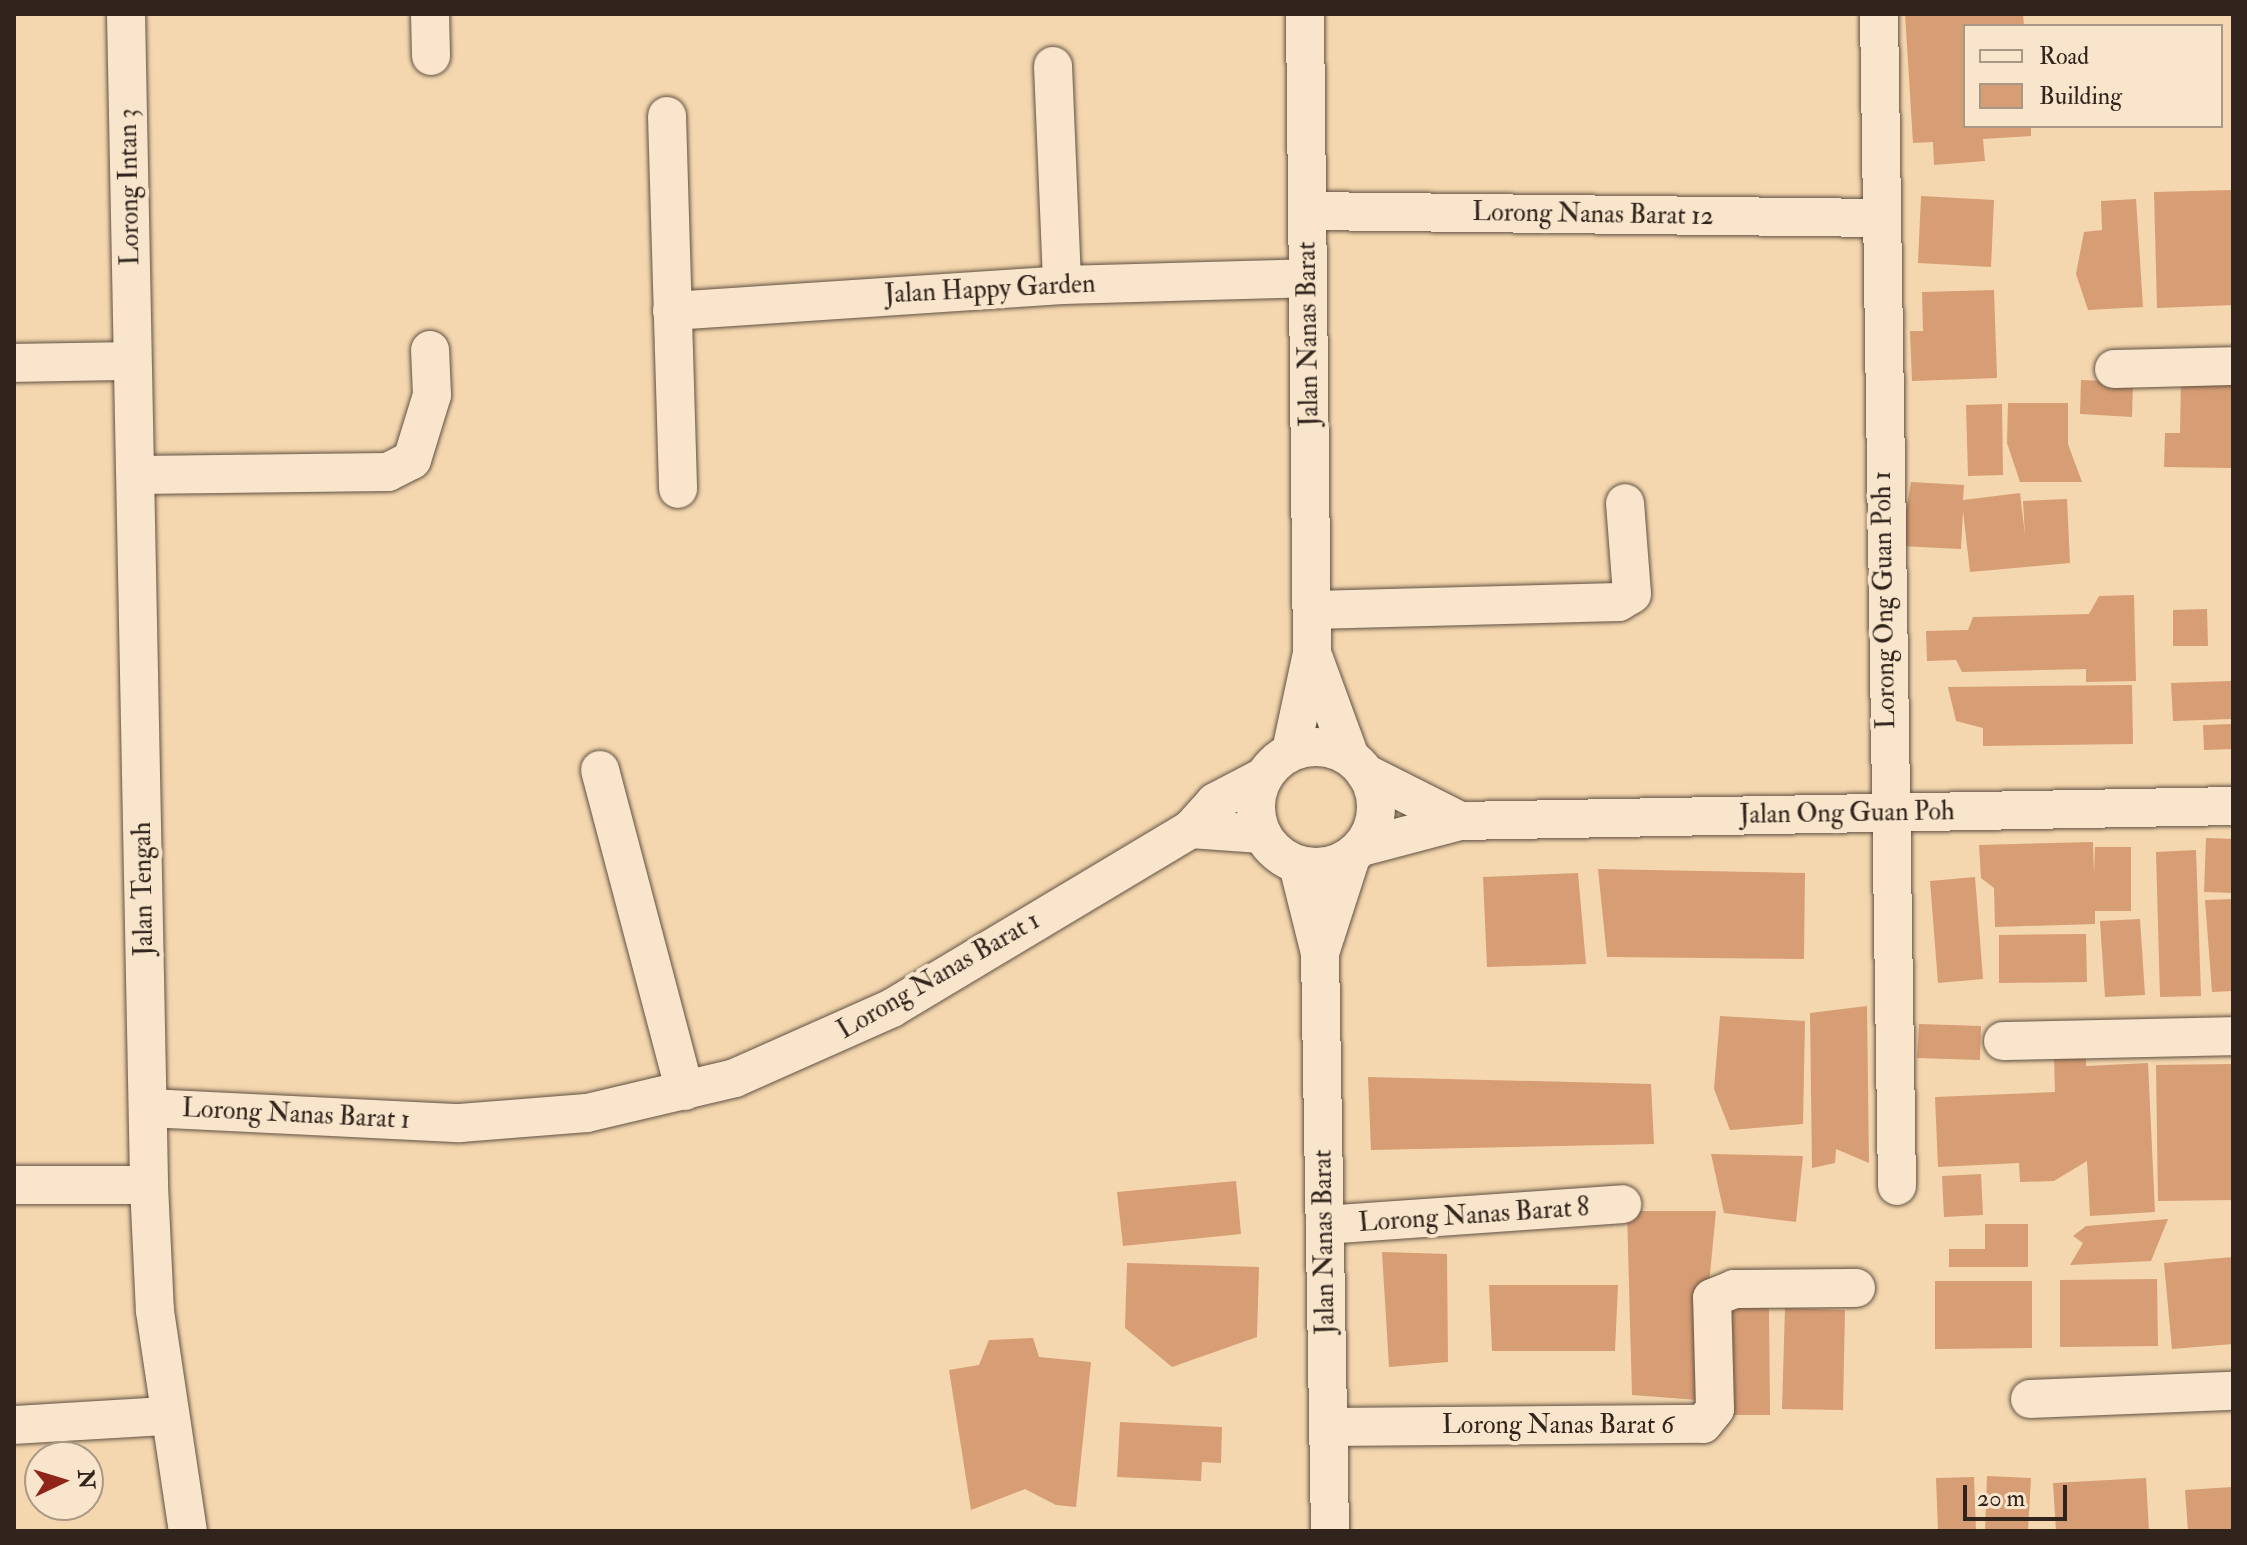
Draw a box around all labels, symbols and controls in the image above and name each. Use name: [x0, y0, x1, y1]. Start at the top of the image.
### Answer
legend: [1963, 24, 2223, 128]
text: Road: [2039, 41, 2089, 72]
text: Building: [2039, 81, 2122, 112]
street label: Lorong Intan 3: [113, 108, 147, 266]
street label: Lorong Nanas Barat 12: [1472, 197, 1714, 233]
street label: Jalan Nanas Barat: [1292, 241, 1326, 427]
street label: Jalan Happy Garden: [884, 269, 1096, 311]
street label: Lorong Ong Guan Poh 1: [1867, 471, 1903, 729]
street label: Jalan Ong Guan Poh: [1739, 797, 1955, 831]
street label: Jalan Tengah: [127, 822, 161, 956]
street label: Lorong Nanas Barat 1: [832, 905, 1046, 1047]
street label: Lorong Nanas Barat 1: [181, 1093, 411, 1137]
street label: Jalan Nanas Barat: [1308, 1149, 1342, 1335]
street label: Lorong Nanas Barat 8: [1358, 1192, 1590, 1240]
street label: Lorong Nanas Barat 6: [1442, 1410, 1674, 1442]
north arrow: [24, 1441, 104, 1521]
text: N: [71, 1469, 101, 1490]
scale bar: [1967, 1469, 2071, 1519]
text: 20 m: [1977, 1483, 2025, 1514]

